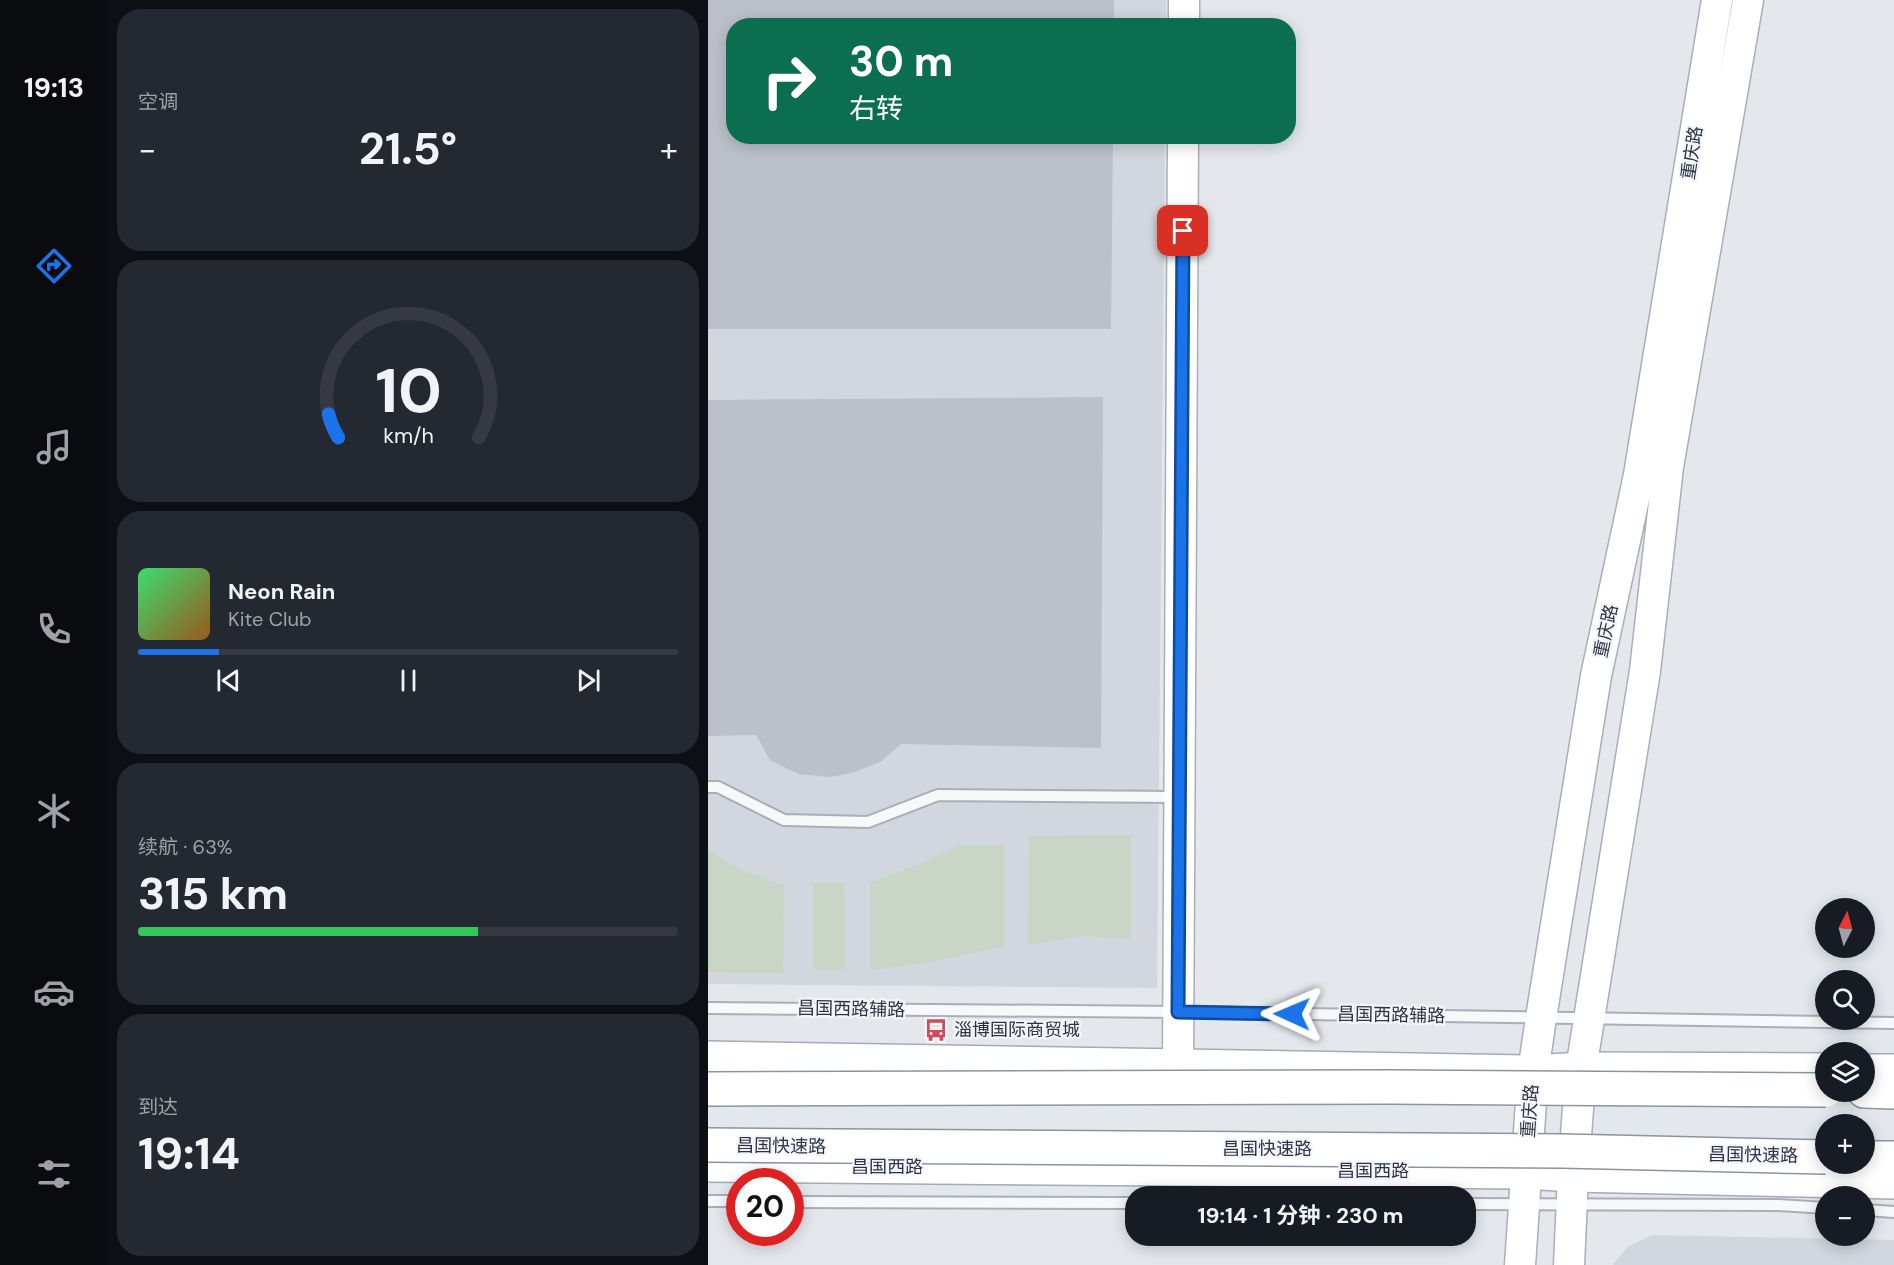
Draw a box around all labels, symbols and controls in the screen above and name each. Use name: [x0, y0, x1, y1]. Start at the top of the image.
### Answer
text: 30 m: [849, 34, 953, 89]
icon: right: [750, 42, 828, 120]
text: 19:13: [24, 70, 84, 105]
text: 空调: [138, 89, 178, 115]
text: 右转: [849, 91, 903, 126]
text: 21.5°: [359, 119, 457, 178]
street label: 重庆路: [1676, 124, 1708, 182]
text: −: [138, 128, 156, 171]
text: +: [660, 128, 678, 171]
pin: [1157, 205, 1208, 256]
icon: arrive: [1166, 214, 1199, 247]
icon: directions: [33, 245, 75, 287]
text: 10: [375, 350, 441, 431]
text: km/h: [383, 423, 433, 451]
icon: music: [33, 426, 75, 468]
text: Neon Rain: [228, 577, 335, 606]
street label: 重庆路: [1589, 602, 1623, 660]
text: Kite Club: [228, 606, 312, 632]
icon: phone: [33, 608, 75, 650]
icon: previous: [212, 664, 245, 697]
icon: pause: [392, 664, 425, 697]
icon: next: [572, 664, 605, 697]
icon: climate: [33, 790, 75, 832]
text: 续航 · 63%: [138, 834, 232, 860]
text: 315 km: [138, 864, 288, 923]
north arrow: [1815, 898, 1875, 958]
map controls: [1815, 898, 1875, 1246]
button: search: [1815, 970, 1875, 1030]
icon: car: [33, 971, 75, 1013]
position arrow: [1260, 982, 1324, 1046]
street label: 昌国西路辅路: [797, 996, 905, 1022]
street label: 昌国西路辅路: [1337, 1002, 1445, 1028]
bus stop icon: 淄博国际商贸城: [923, 1017, 949, 1043]
place label: 淄博国际商贸城: [954, 1018, 1080, 1042]
button: layers: [1815, 1042, 1875, 1102]
street label: 重庆路: [1516, 1083, 1544, 1139]
text: 到达: [138, 1094, 178, 1120]
button: +: [1815, 1114, 1875, 1174]
text: 19:14: [138, 1124, 240, 1183]
street label: 昌国快速路: [736, 1133, 826, 1159]
street label: 昌国快速路: [1222, 1137, 1312, 1161]
street label: 昌国快速路: [1708, 1142, 1798, 1168]
icon: filters: [33, 1153, 75, 1195]
street label: 昌国西路: [851, 1155, 923, 1179]
street label: 昌国西路: [1337, 1159, 1409, 1183]
speed limit sign: 20: [726, 1168, 804, 1246]
button: −: [1815, 1186, 1875, 1246]
text: 19:14 · 1 分钟 · 230 m: [1197, 1201, 1404, 1230]

